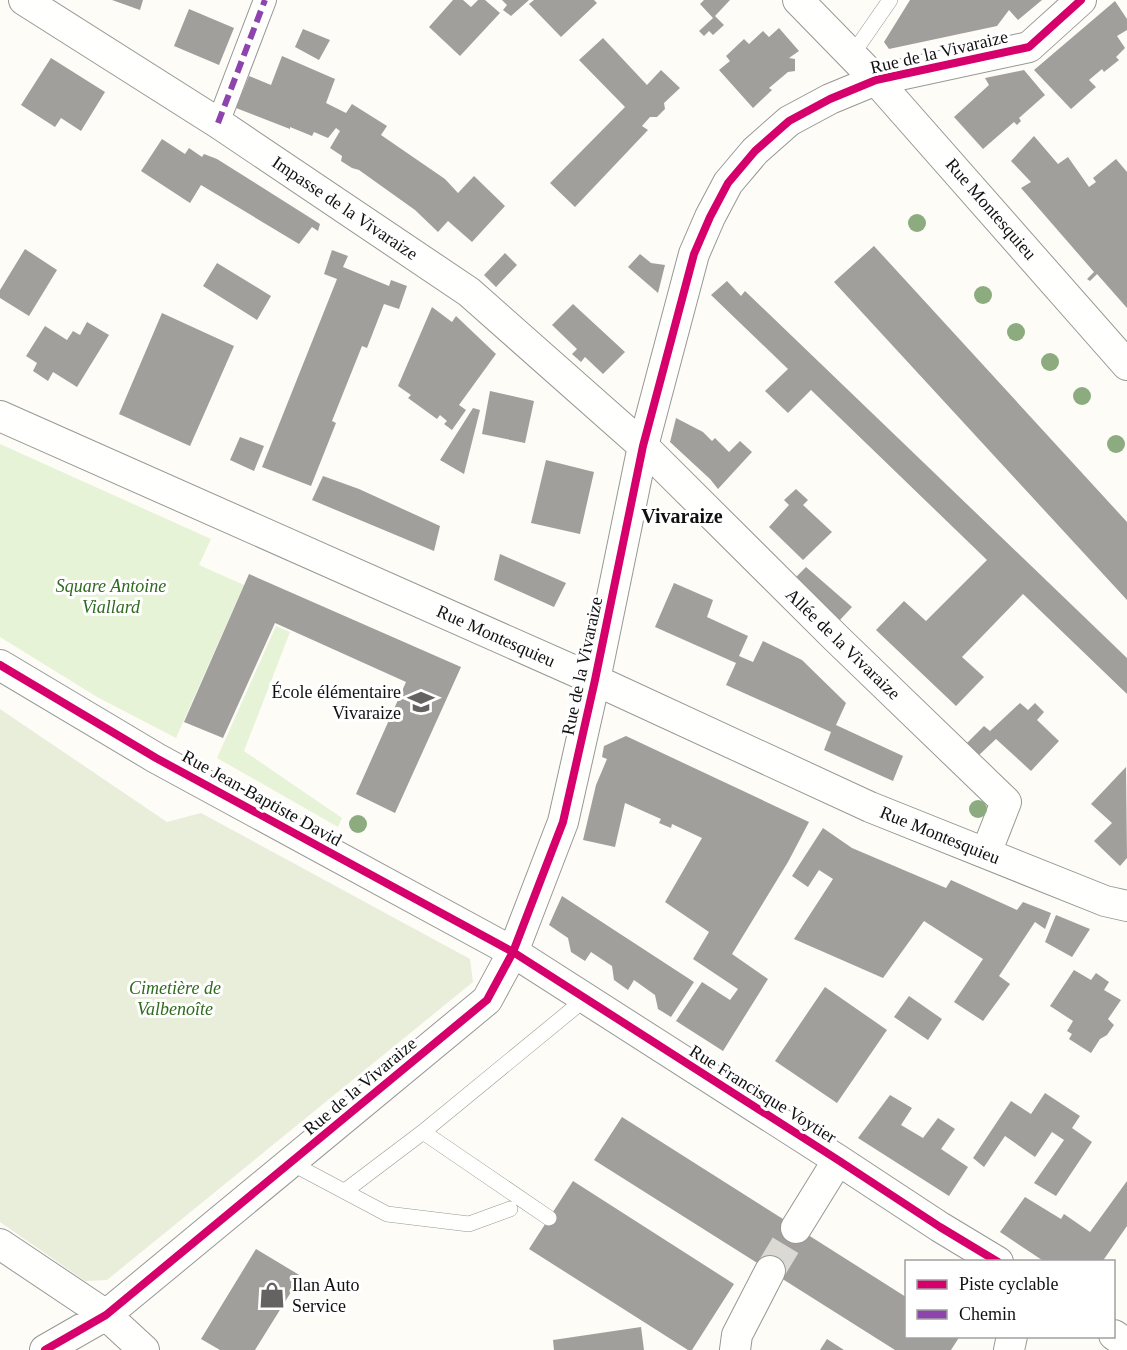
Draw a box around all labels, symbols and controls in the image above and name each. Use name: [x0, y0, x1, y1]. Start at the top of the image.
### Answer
street label: Rue de la Vivaraize: [868, 26, 1010, 78]
street label: Impasse de la Vivaraize: [269, 152, 421, 264]
street label: Rue Montesquieu: [942, 154, 1040, 264]
district label: Vivaraize: [641, 505, 723, 527]
park label: Square Antoine Viallard: [56, 576, 166, 617]
street label: Allée de la Vivaraize: [782, 584, 904, 704]
street label: Rue de la Vivaraize: [558, 595, 606, 737]
street label: Rue Montesquieu: [434, 601, 558, 671]
place label: École élémentaire Vivaraize: [272, 681, 401, 723]
school or university icon: École élémentaire Vivaraize: [406, 687, 436, 717]
street label: Rue Jean-Baptiste David: [179, 746, 345, 850]
street label: Rue Montesquieu: [877, 802, 1003, 868]
park label: Cimetière de Valbenoîte: [129, 978, 221, 1019]
street label: Rue de la Vivaraize: [300, 1033, 420, 1139]
street label: Rue Francisque Voytier: [686, 1041, 840, 1147]
legend: [905, 1260, 1115, 1338]
text: Piste cyclable: [959, 1274, 1058, 1294]
place label: Ilan Auto Service: [292, 1275, 360, 1316]
shop icon: Ilan Auto Service: [257, 1280, 287, 1310]
text: Chemin: [959, 1304, 1016, 1324]

